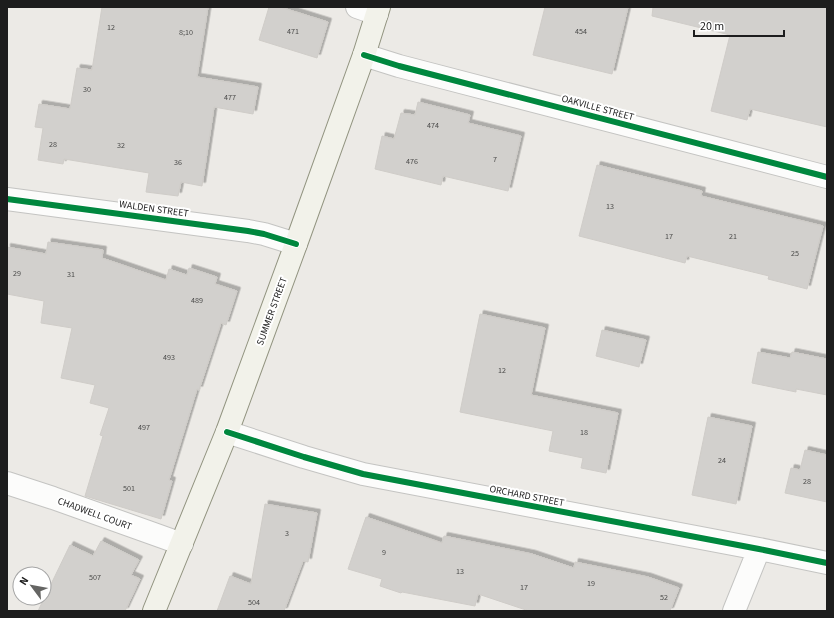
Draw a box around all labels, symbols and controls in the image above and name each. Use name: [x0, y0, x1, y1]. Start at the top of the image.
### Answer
scale bar: [694, 12, 784, 38]
text: 20 m: [700, 18, 724, 35]
house number: 12: [107, 22, 115, 33]
house number: 471: [287, 26, 299, 37]
house number: 454: [575, 26, 587, 37]
house number: 8;10: [179, 27, 193, 38]
house number: 30: [83, 84, 91, 95]
house number: 477: [224, 92, 236, 103]
street label: OAKVILLE STREET: [560, 92, 636, 125]
house number: 474: [427, 120, 439, 131]
house number: 28: [49, 139, 57, 150]
house number: 32: [117, 140, 125, 151]
house number: 7: [493, 154, 497, 165]
house number: 476: [406, 156, 418, 167]
house number: 36: [174, 157, 182, 168]
street label: WALDEN STREET: [118, 197, 190, 221]
house number: 13: [606, 201, 614, 212]
house number: 17: [665, 231, 673, 242]
house number: 21: [729, 231, 737, 242]
house number: 25: [791, 248, 799, 259]
house number: 29: [13, 268, 21, 279]
house number: 31: [67, 269, 75, 280]
street label: SUMMER STREET: [253, 275, 291, 347]
house number: 489: [191, 295, 203, 306]
house number: 493: [163, 352, 175, 363]
house number: 12: [498, 365, 506, 376]
house number: 497: [138, 422, 150, 433]
house number: 18: [580, 427, 588, 438]
house number: 24: [718, 455, 726, 466]
house number: 28: [803, 476, 811, 487]
street label: ORCHARD STREET: [488, 482, 566, 510]
house number: 501: [123, 483, 135, 494]
street label: CHADWELL COURT: [56, 494, 134, 534]
house number: 3: [285, 528, 289, 539]
house number: 9: [382, 547, 386, 558]
north arrow: [12, 566, 52, 606]
house number: 13: [456, 566, 464, 577]
house number: 507: [89, 572, 101, 583]
text: N: [16, 574, 32, 588]
house number: 19: [587, 578, 595, 589]
house number: 17: [520, 582, 528, 593]
house number: 52: [660, 592, 668, 603]
house number: 504: [248, 597, 260, 608]

